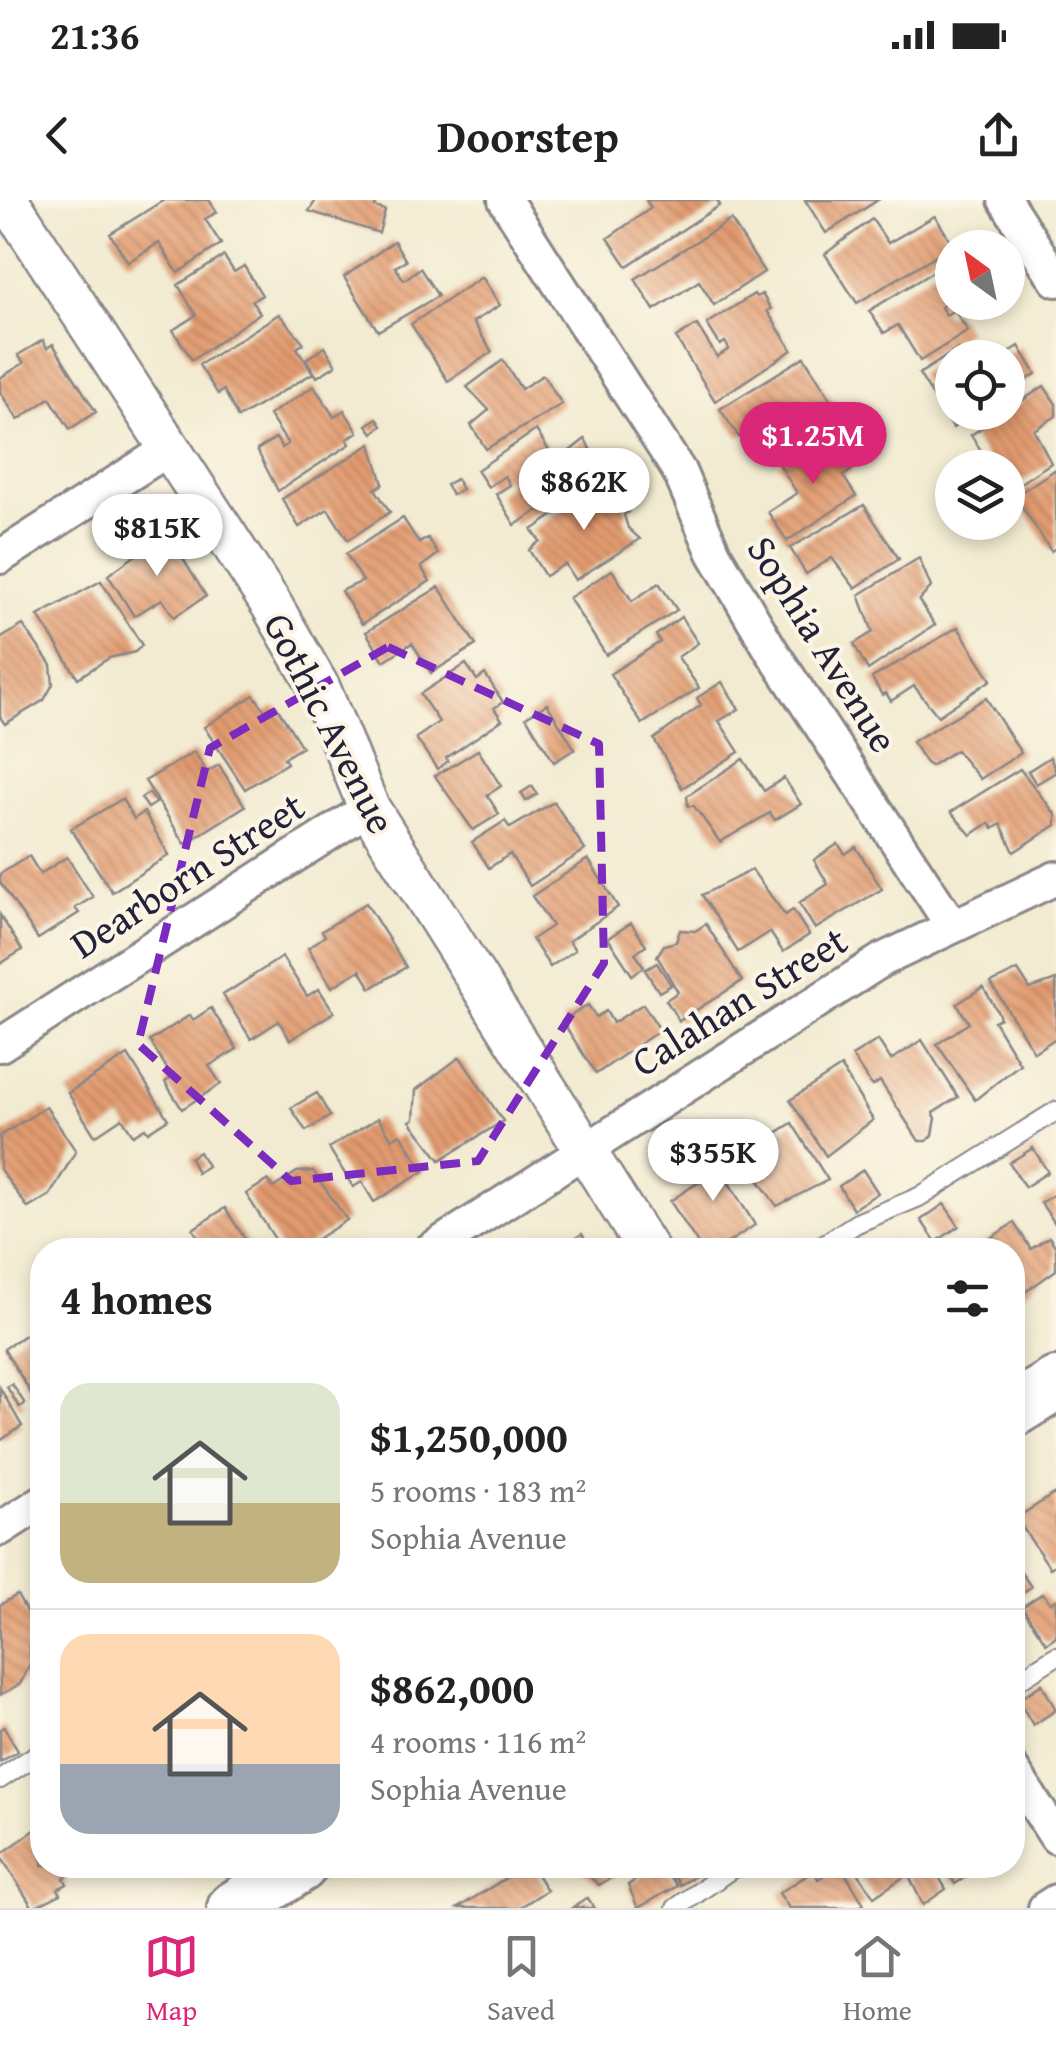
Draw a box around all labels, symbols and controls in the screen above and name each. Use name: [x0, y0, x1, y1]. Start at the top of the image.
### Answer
text: 21:36: [50, 7, 140, 63]
text: Doorstep: [437, 103, 619, 168]
icon: back: [30, 108, 85, 163]
icon: share: [971, 108, 1026, 163]
north arrow: [935, 230, 1025, 320]
map controls: [935, 230, 1025, 540]
button: locate: [935, 340, 1025, 430]
pin: $1.25M: [732, 402, 894, 487]
text: $1.25M: [762, 411, 864, 458]
pin: $862K: [514, 448, 654, 533]
button: layers: [935, 450, 1025, 540]
text: $862K: [541, 457, 627, 504]
pin: $815K: [87, 494, 227, 579]
text: $815K: [114, 503, 200, 550]
street label: Sophia Avenue: [733, 524, 914, 764]
street label: Gothic Avenue: [249, 602, 411, 844]
street label: Dearborn Street: [58, 777, 315, 972]
street label: Calahan Street: [619, 911, 858, 1090]
pin: $355K: [643, 1119, 783, 1204]
text: $355K: [670, 1128, 756, 1175]
text: 4 homes: [60, 1268, 213, 1329]
icon: filters: [940, 1271, 995, 1326]
text: $1,250,000: [370, 1406, 568, 1467]
icon: home: [140, 1423, 260, 1543]
text: 5 rooms · 183 m²: [370, 1467, 586, 1514]
text: Sophia Avenue: [370, 1514, 567, 1561]
text: $862,000: [370, 1657, 534, 1718]
icon: home: [140, 1674, 260, 1794]
text: 4 rooms · 116 m²: [370, 1718, 586, 1765]
text: Sophia Avenue: [370, 1765, 567, 1812]
tab: Map: [144, 1929, 199, 2030]
tab: Saved: [487, 1929, 555, 2030]
tab: Home: [843, 1929, 912, 2030]

